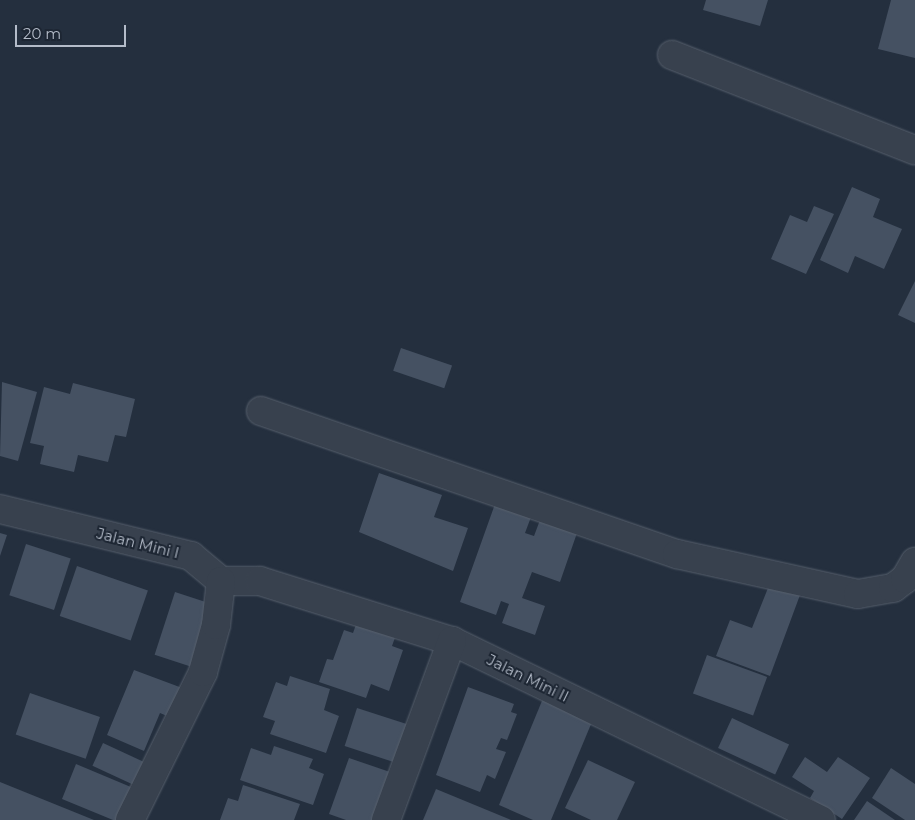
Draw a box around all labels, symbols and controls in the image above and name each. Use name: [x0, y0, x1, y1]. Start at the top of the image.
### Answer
scale bar: [18, 15, 129, 47]
text: 20 m: [23, 24, 61, 43]
street label: Jalan Mini I: [95, 524, 181, 562]
street label: Jalan Mini II: [484, 650, 572, 706]

